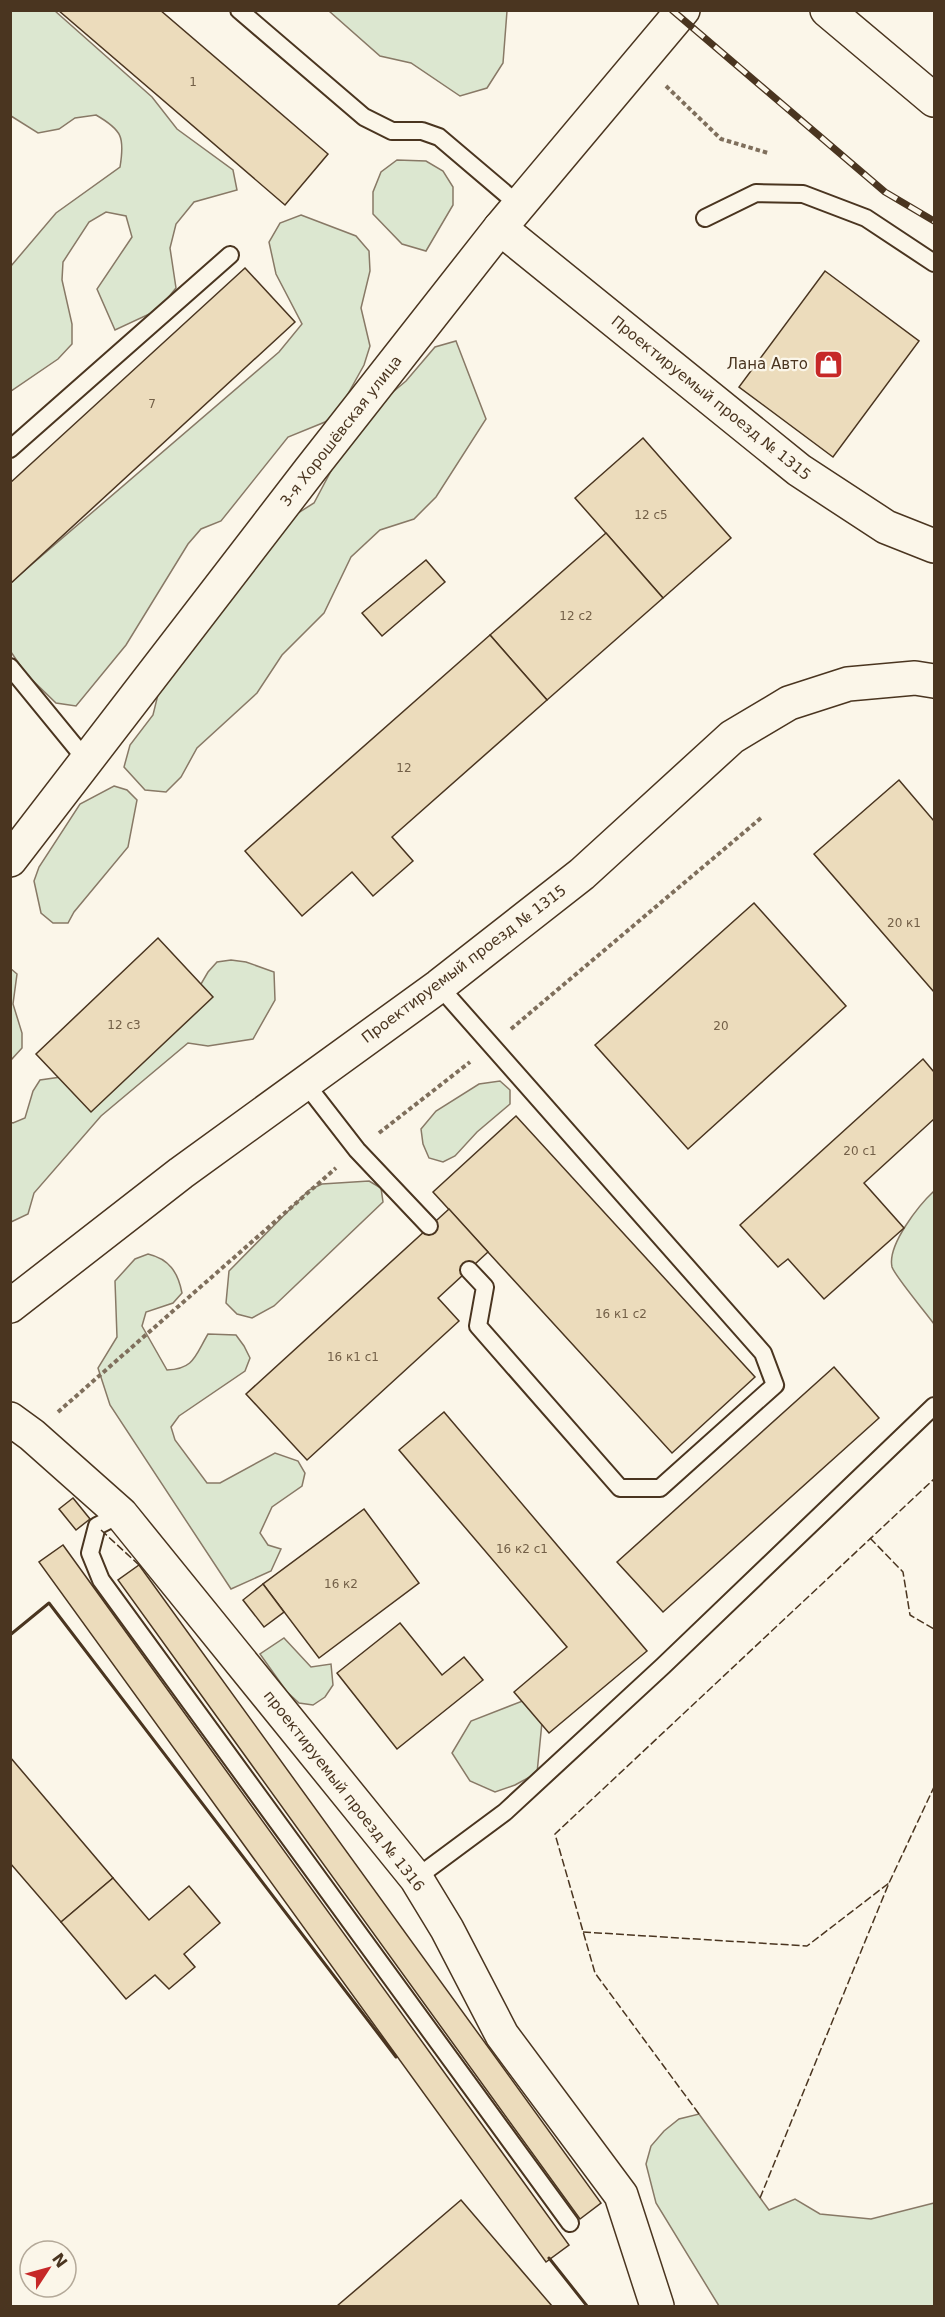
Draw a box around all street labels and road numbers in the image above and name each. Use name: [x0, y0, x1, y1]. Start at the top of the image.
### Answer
street label: Проектируемый проезд № 1315: [608, 312, 814, 484]
street label: 3-я Хорошёвская улица: [276, 352, 406, 510]
street label: Проектируемый проезд № 1315: [358, 881, 570, 1047]
street label: проектируемый проезд № 1316: [260, 1687, 428, 1895]

